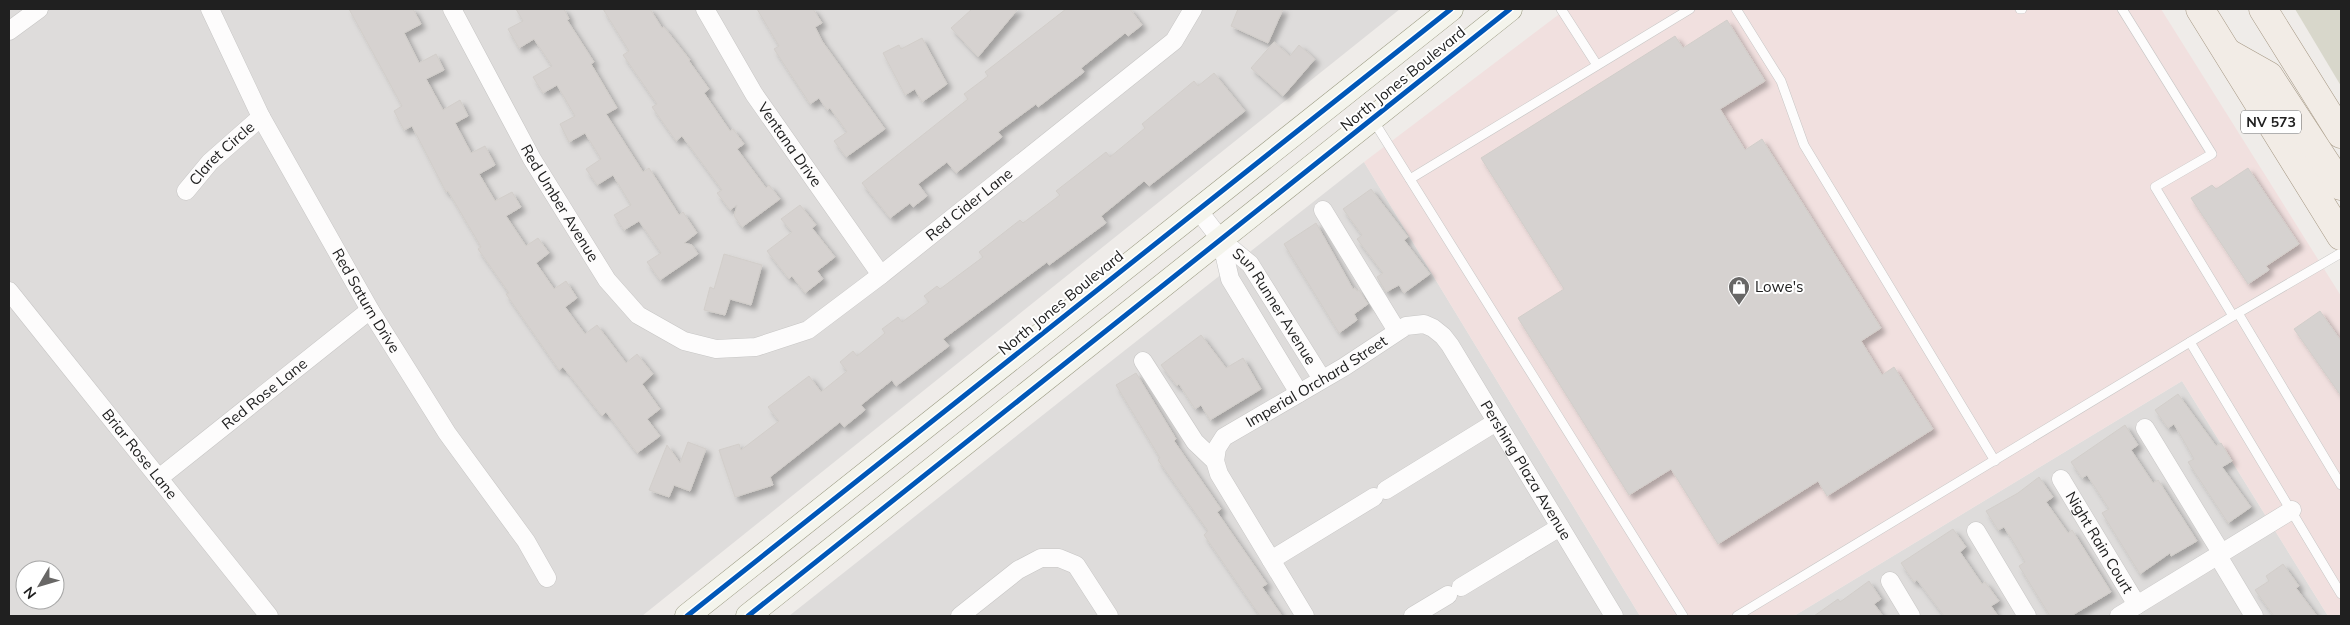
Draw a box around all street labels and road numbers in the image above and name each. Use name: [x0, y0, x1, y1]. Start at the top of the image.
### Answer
street label: North Jones Boulevard: [1336, 22, 1469, 135]
street label: Ventana Drive: [754, 98, 826, 190]
road number: NV 573: [2241, 110, 2301, 134]
street label: Claret Circle: [185, 117, 258, 189]
street label: Red Umber Avenue: [517, 141, 603, 265]
street label: Red Cider Lane: [922, 164, 1016, 245]
street label: Sun Runner Avenue: [1229, 244, 1321, 368]
street label: Red Saturn Drive: [328, 245, 404, 356]
street label: North Jones Boulevard: [994, 246, 1127, 359]
street label: Imperial Orchard Street: [1242, 331, 1391, 431]
street label: Red Rose Lane: [218, 354, 311, 433]
street label: Pershing Plaza Avenue: [1477, 397, 1576, 543]
street label: Briar Rose Lane: [98, 405, 182, 503]
street label: Night Rain Court: [2062, 488, 2138, 597]

